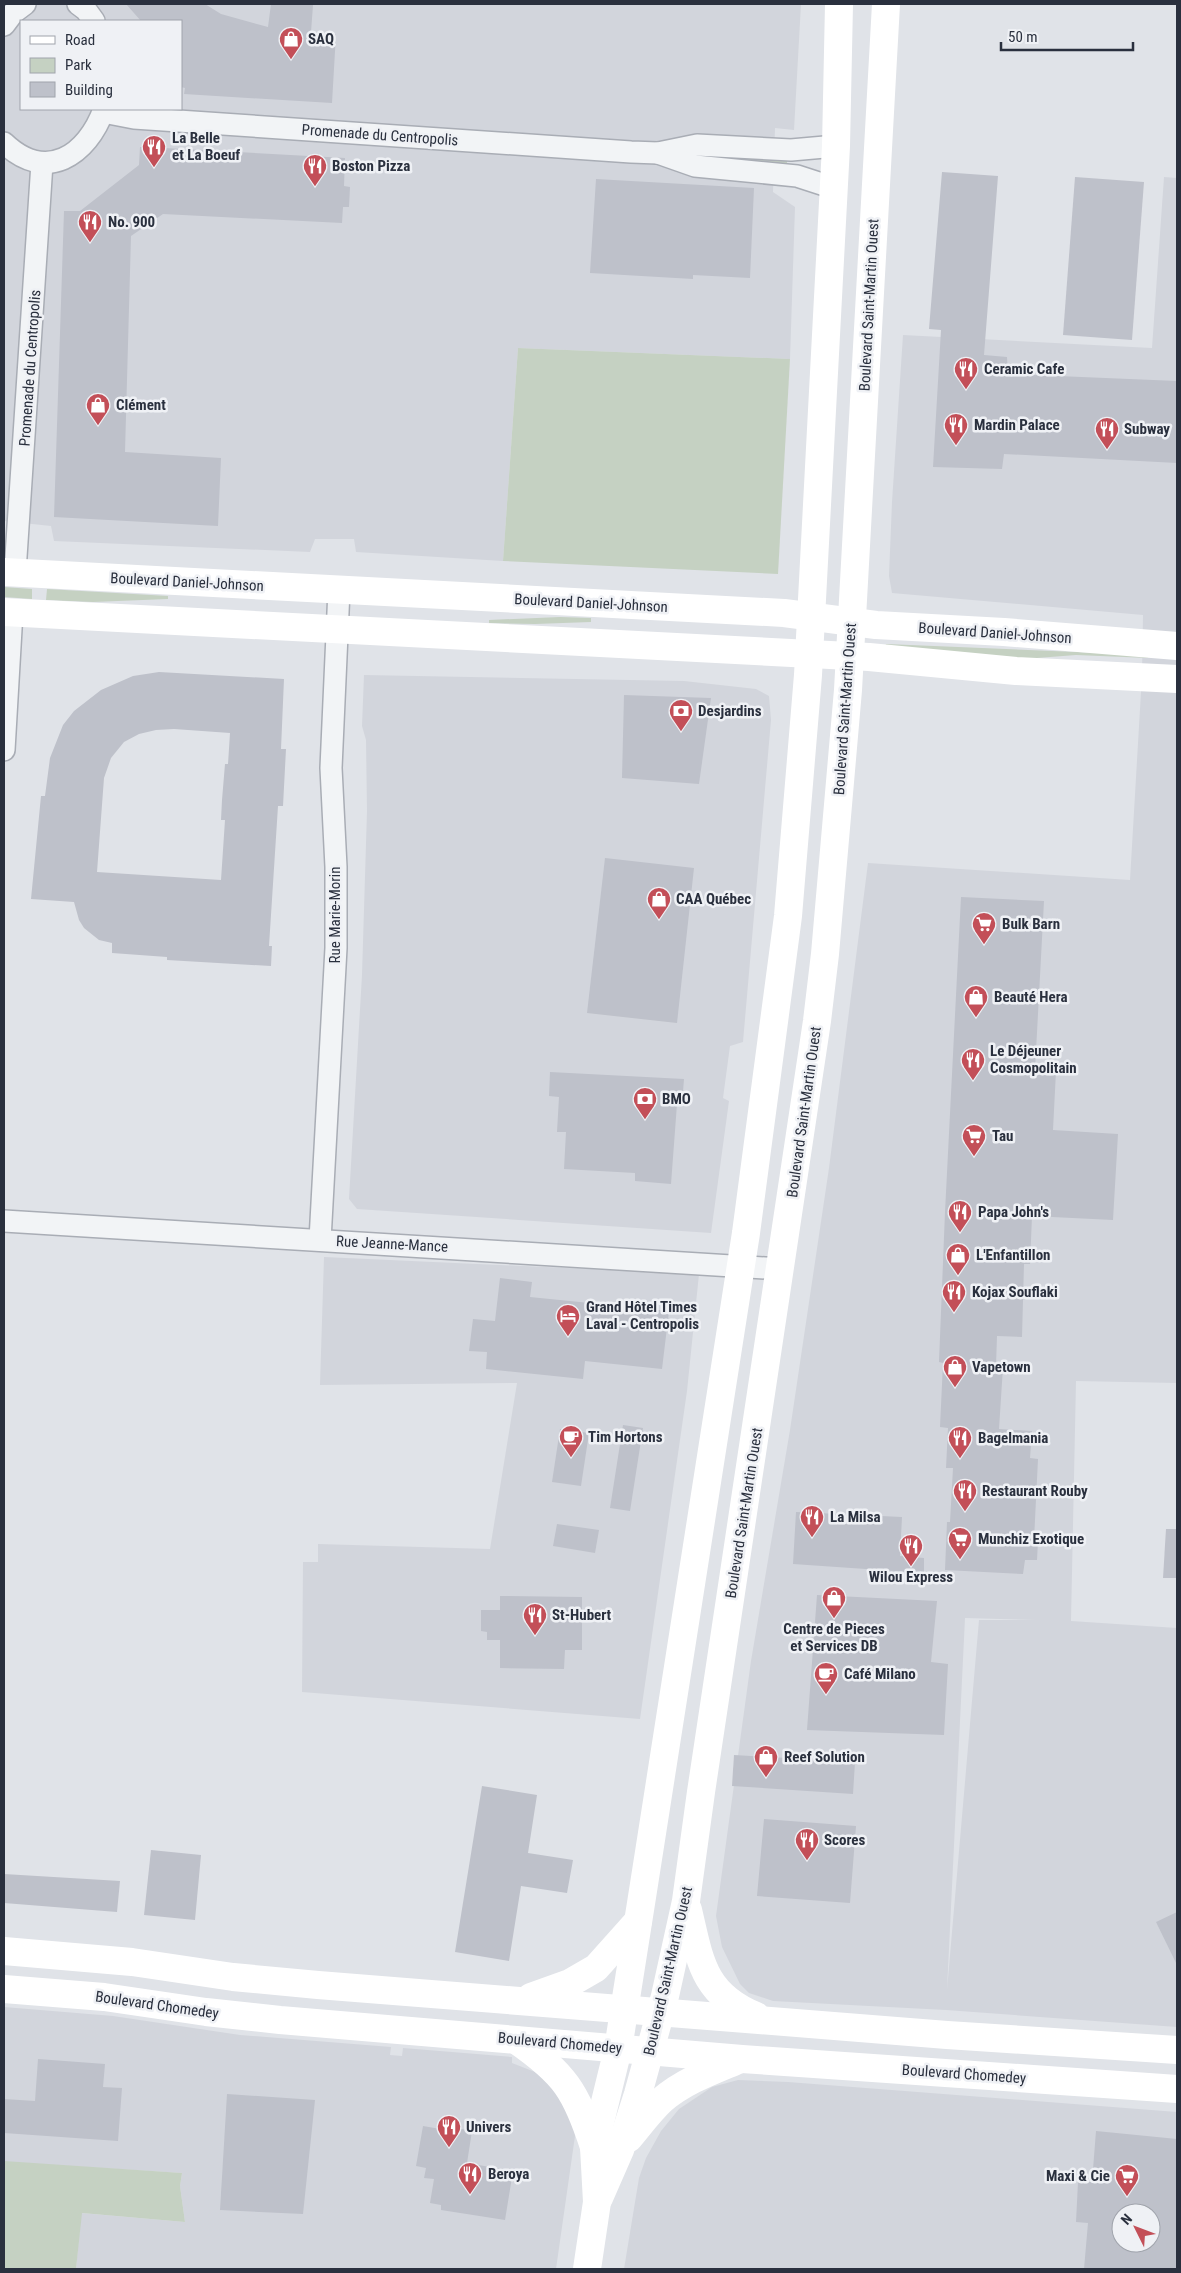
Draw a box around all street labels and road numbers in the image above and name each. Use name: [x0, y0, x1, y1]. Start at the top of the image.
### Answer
street label: Promenade du Centropolis: [301, 121, 459, 149]
street label: Boulevard Saint-Martin Ouest: [855, 218, 883, 392]
street label: Promenade du Centropolis: [16, 289, 44, 447]
street label: Boulevard Daniel-Johnson: [110, 569, 264, 595]
street label: Boulevard Daniel-Johnson: [514, 590, 668, 616]
street label: Boulevard Daniel-Johnson: [918, 619, 1072, 647]
street label: Boulevard Saint-Martin Ouest: [830, 622, 860, 796]
street label: Rue Marie-Morin: [326, 866, 344, 964]
street label: Boulevard Saint-Martin Ouest: [783, 1025, 825, 1199]
street label: Rue Jeanne-Mance: [336, 1232, 448, 1256]
street label: Boulevard Saint-Martin Ouest: [722, 1426, 766, 1600]
street label: Boulevard Saint-Martin Ouest: [640, 1885, 696, 2057]
street label: Boulevard Chomedey: [94, 1987, 220, 2023]
street label: Boulevard Chomedey: [497, 2029, 623, 2057]
street label: Boulevard Chomedey: [901, 2061, 1027, 2087]

